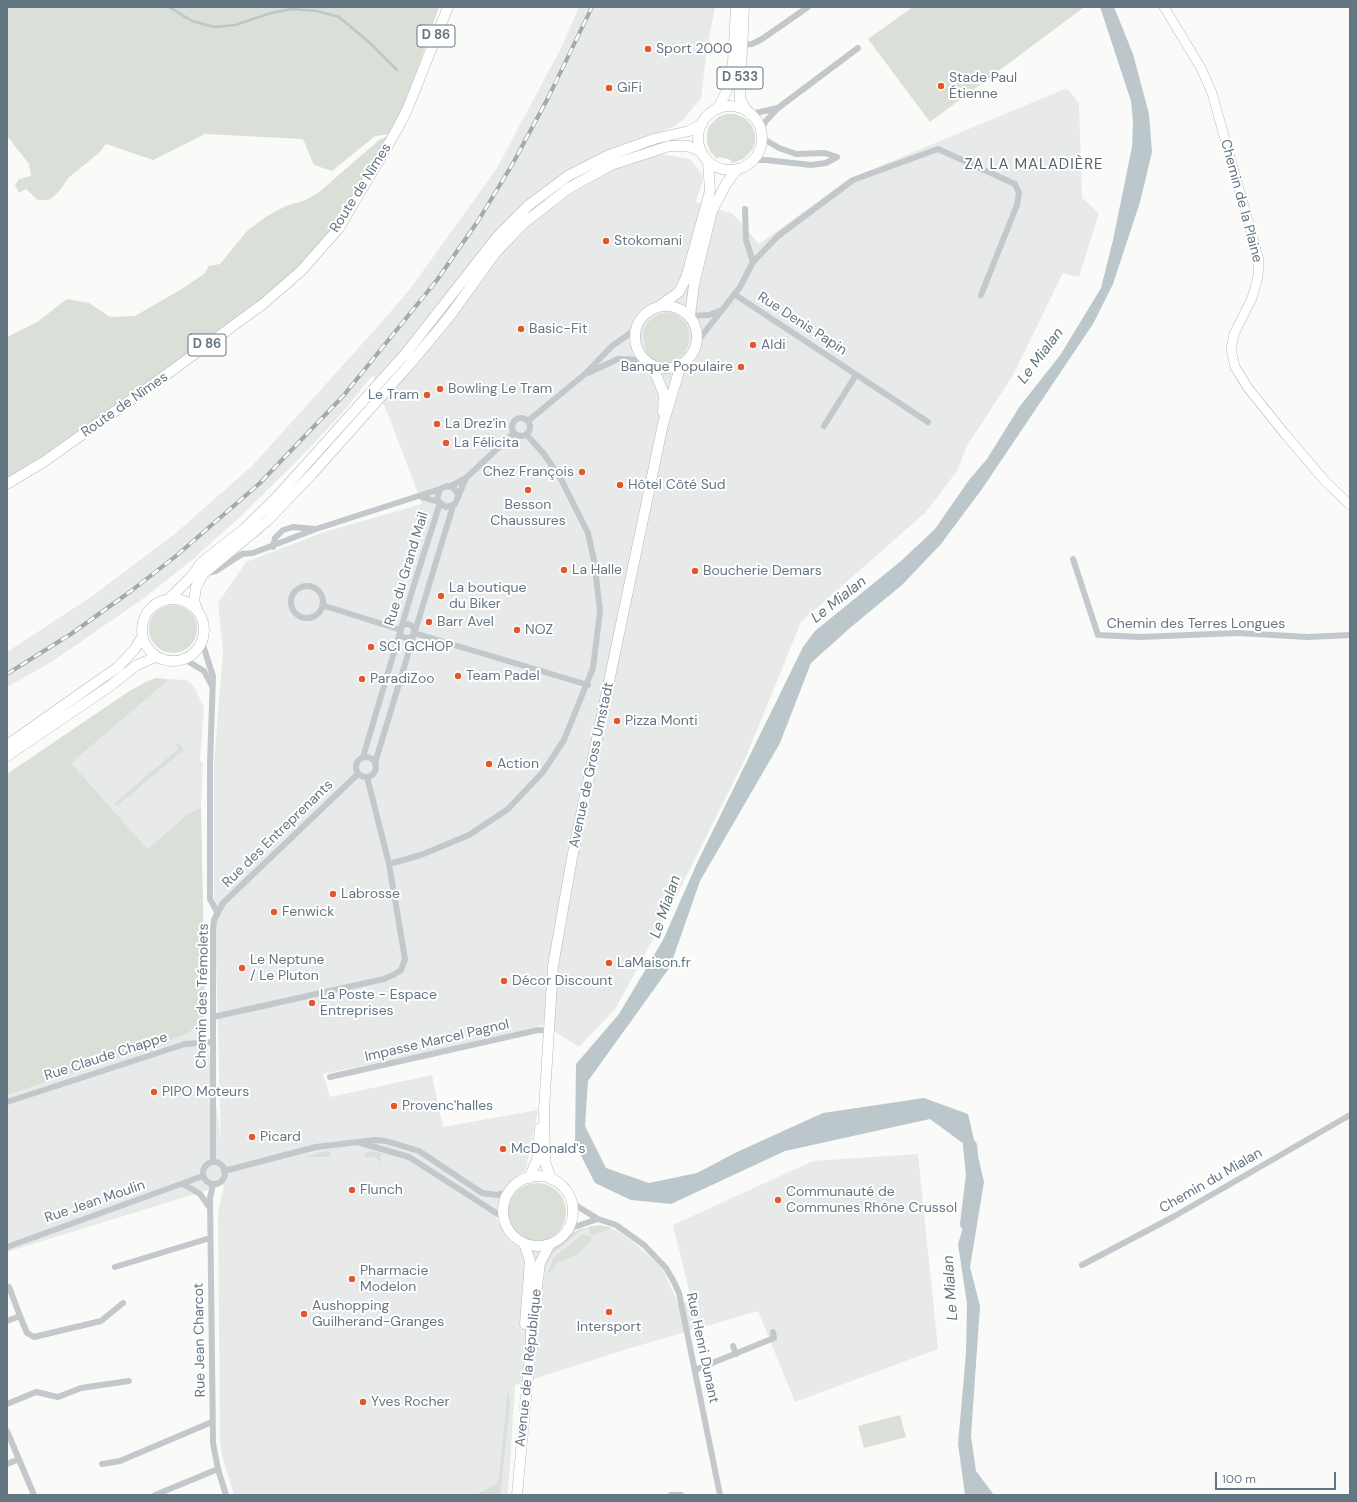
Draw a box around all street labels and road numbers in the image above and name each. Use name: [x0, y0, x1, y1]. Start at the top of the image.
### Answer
road number: D 86: [417, 25, 455, 47]
road number: D 533: [717, 67, 763, 89]
street label: Chemin de la Plaine: [1216, 138, 1266, 264]
street label: Route de Nîmes: [327, 140, 395, 236]
street label: Rue Denis Papin: [754, 289, 850, 359]
road number: D 86: [188, 334, 226, 356]
street label: Route de Nîmes: [78, 369, 172, 441]
street label: Rue du Grand Mail: [382, 510, 432, 628]
street label: Chemin des Terres Longues: [1107, 616, 1285, 632]
street label: Avenue de Gross Umstadt: [566, 681, 618, 849]
street label: Rue des Entreprenants: [219, 777, 337, 891]
street label: Chemin des Trémolets: [193, 923, 213, 1069]
street label: Impasse Marcel Pagnol: [363, 1016, 511, 1066]
street label: Rue Claude Chappe: [42, 1029, 170, 1085]
street label: Chemin du Mialan: [1157, 1145, 1265, 1217]
street label: Rue Jean Moulin: [43, 1177, 147, 1227]
street label: Rue Jean Charcot: [191, 1283, 209, 1397]
street label: Avenue de la République: [512, 1288, 546, 1448]
street label: Rue Henri Dunant: [682, 1291, 722, 1405]

